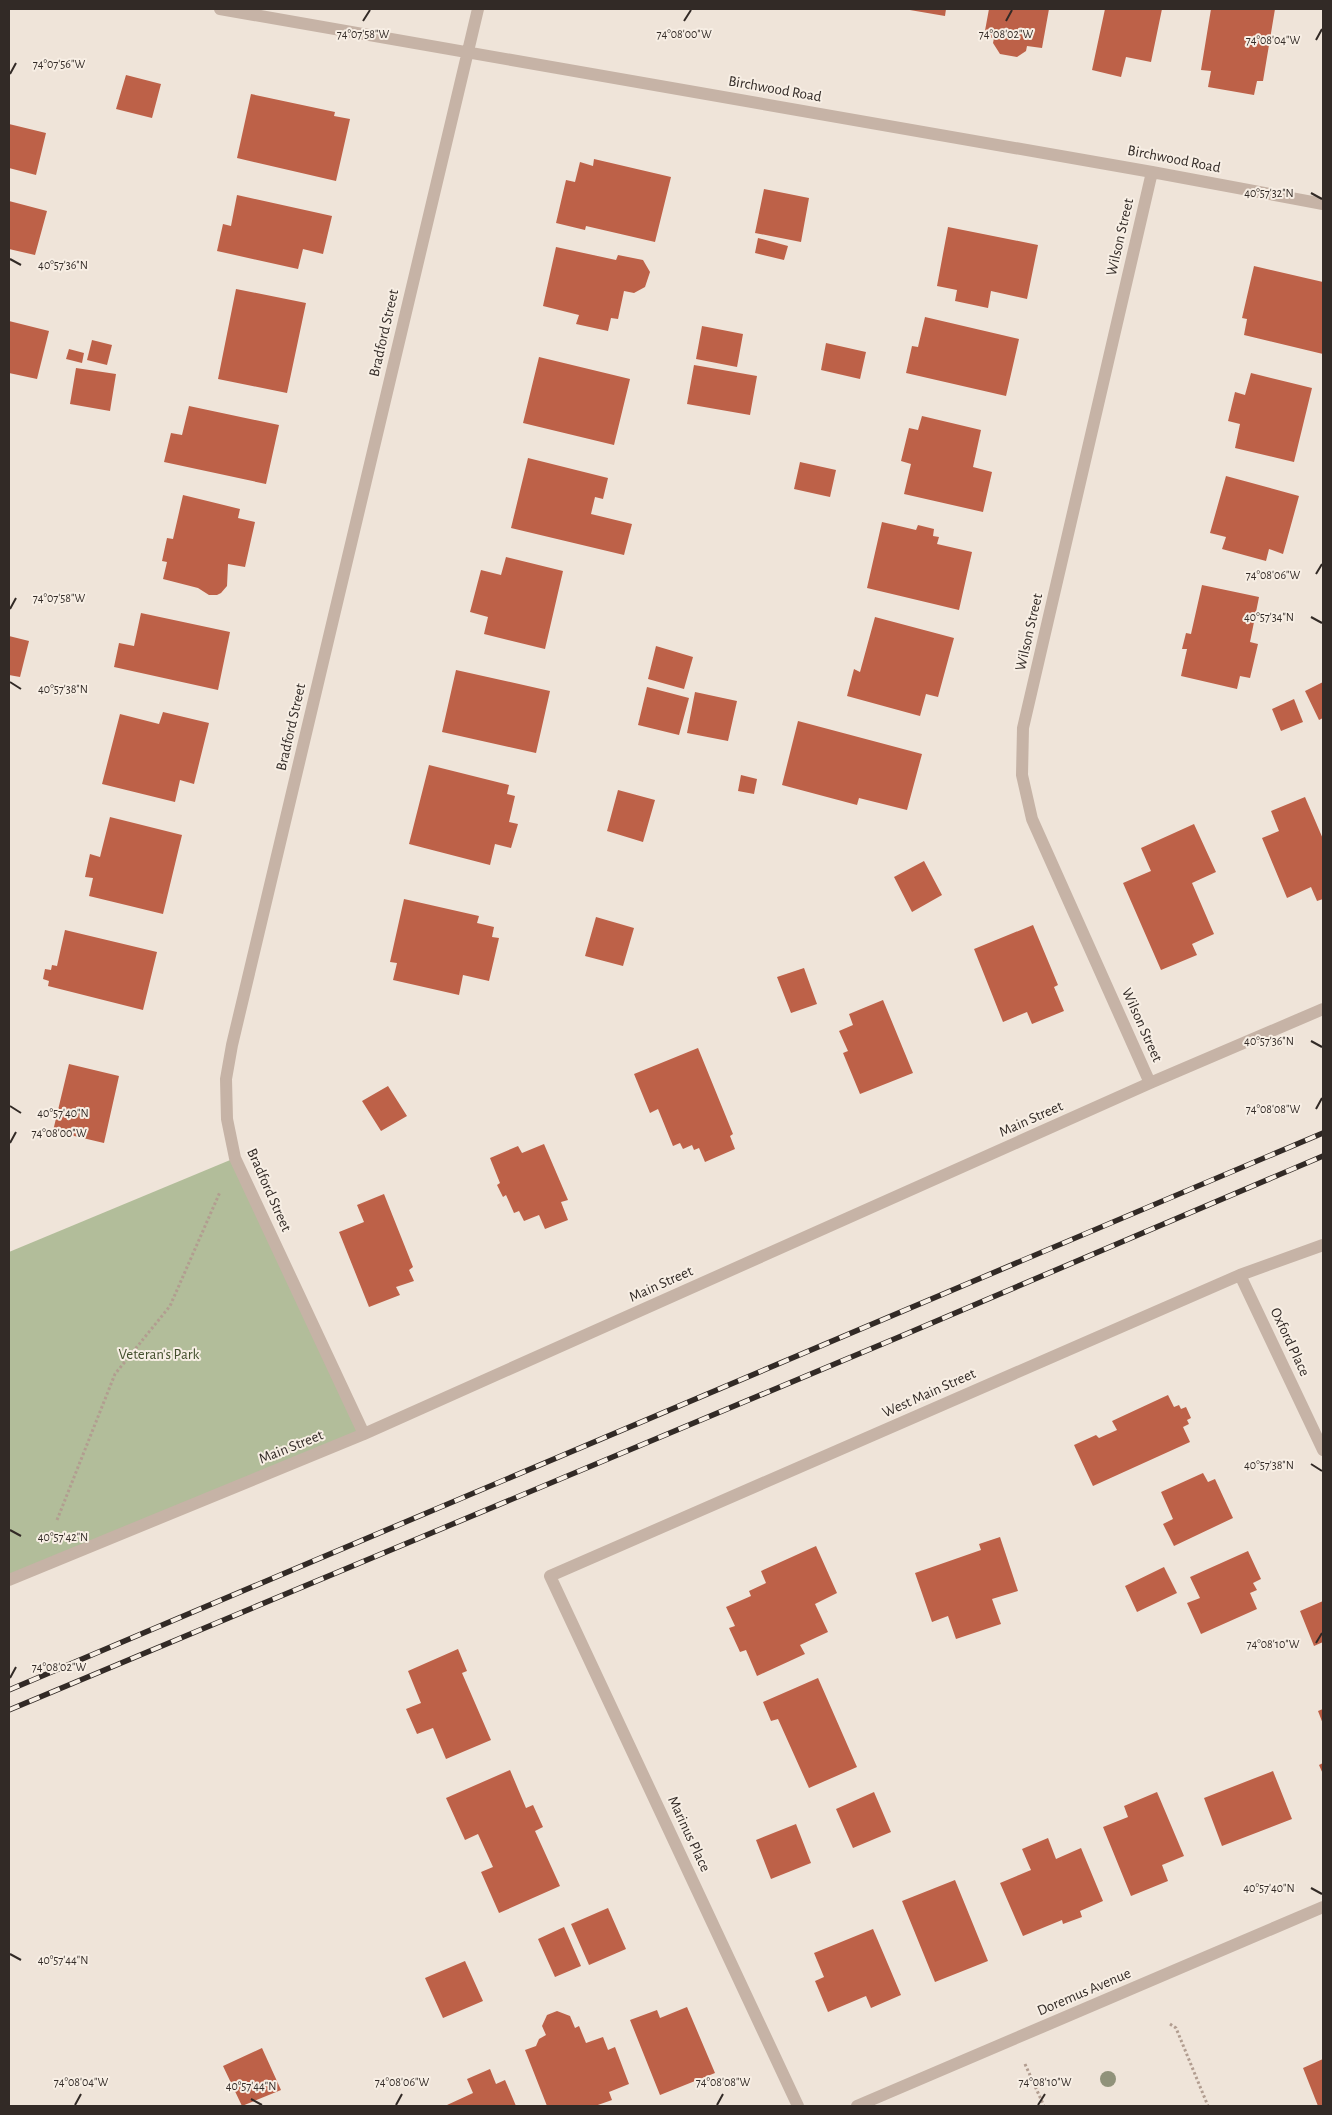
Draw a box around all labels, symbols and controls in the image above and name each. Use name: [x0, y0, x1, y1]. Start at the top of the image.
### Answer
text: 74°07'58"W: [337, 28, 390, 40]
text: 74°08'00"W: [656, 28, 712, 40]
text: 74°08'02"W: [979, 28, 1033, 40]
text: 74°08'04"W: [1246, 34, 1301, 46]
text: 74°07'56"W: [33, 58, 86, 70]
street label: Birchwood Road: [727, 73, 823, 105]
street label: Birchwood Road: [1126, 143, 1222, 175]
text: 40°57'32"N: [1244, 187, 1294, 199]
street label: Wilson Street: [1104, 197, 1136, 277]
text: 40°57'36"N: [38, 259, 88, 271]
street label: Bradford Street: [367, 288, 401, 378]
text: 74°08'06"W: [1246, 569, 1301, 581]
text: 74°07'58"W: [33, 592, 86, 604]
street label: Wilson Street: [1013, 592, 1045, 672]
text: 40°57'34"N: [1244, 611, 1294, 623]
street label: Bradford Street: [274, 682, 308, 772]
text: 40°57'38"N: [38, 683, 88, 695]
street label: Wilson Street: [1119, 986, 1165, 1064]
text: 40°57'36"N: [1244, 1035, 1294, 1047]
street label: Main Street: [997, 1098, 1065, 1140]
text: 74°08'08"W: [1246, 1103, 1301, 1115]
text: 40°57'40"N: [37, 1107, 89, 1119]
text: 74°08'00"W: [31, 1127, 87, 1139]
street label: Bradford Street: [244, 1146, 294, 1234]
street label: Main Street: [627, 1263, 695, 1305]
street label: Oxford Place: [1268, 1305, 1312, 1379]
park label: Veteran's Park: [119, 1347, 200, 1362]
street label: West Main Street: [880, 1366, 978, 1420]
street label: Main Street: [257, 1427, 325, 1467]
text: 40°57'38"N: [1244, 1459, 1294, 1471]
text: 40°57'42"N: [38, 1531, 88, 1543]
text: 74°08'10"W: [1246, 1638, 1300, 1650]
text: 74°08'02"W: [32, 1661, 86, 1673]
street label: Marinus Place: [665, 1794, 713, 1874]
text: 40°57'40"N: [1243, 1882, 1295, 1894]
text: 40°57'44"N: [38, 1954, 88, 1966]
street label: Doremus Avenue: [1035, 1966, 1133, 2018]
text: 74°08'04"W: [54, 2076, 109, 2088]
text: 74°08'06"W: [375, 2076, 430, 2088]
text: 74°08'08"W: [696, 2076, 751, 2088]
text: 74°08'10"W: [1018, 2076, 1072, 2088]
text: 40°57'44"N: [226, 2080, 276, 2092]

